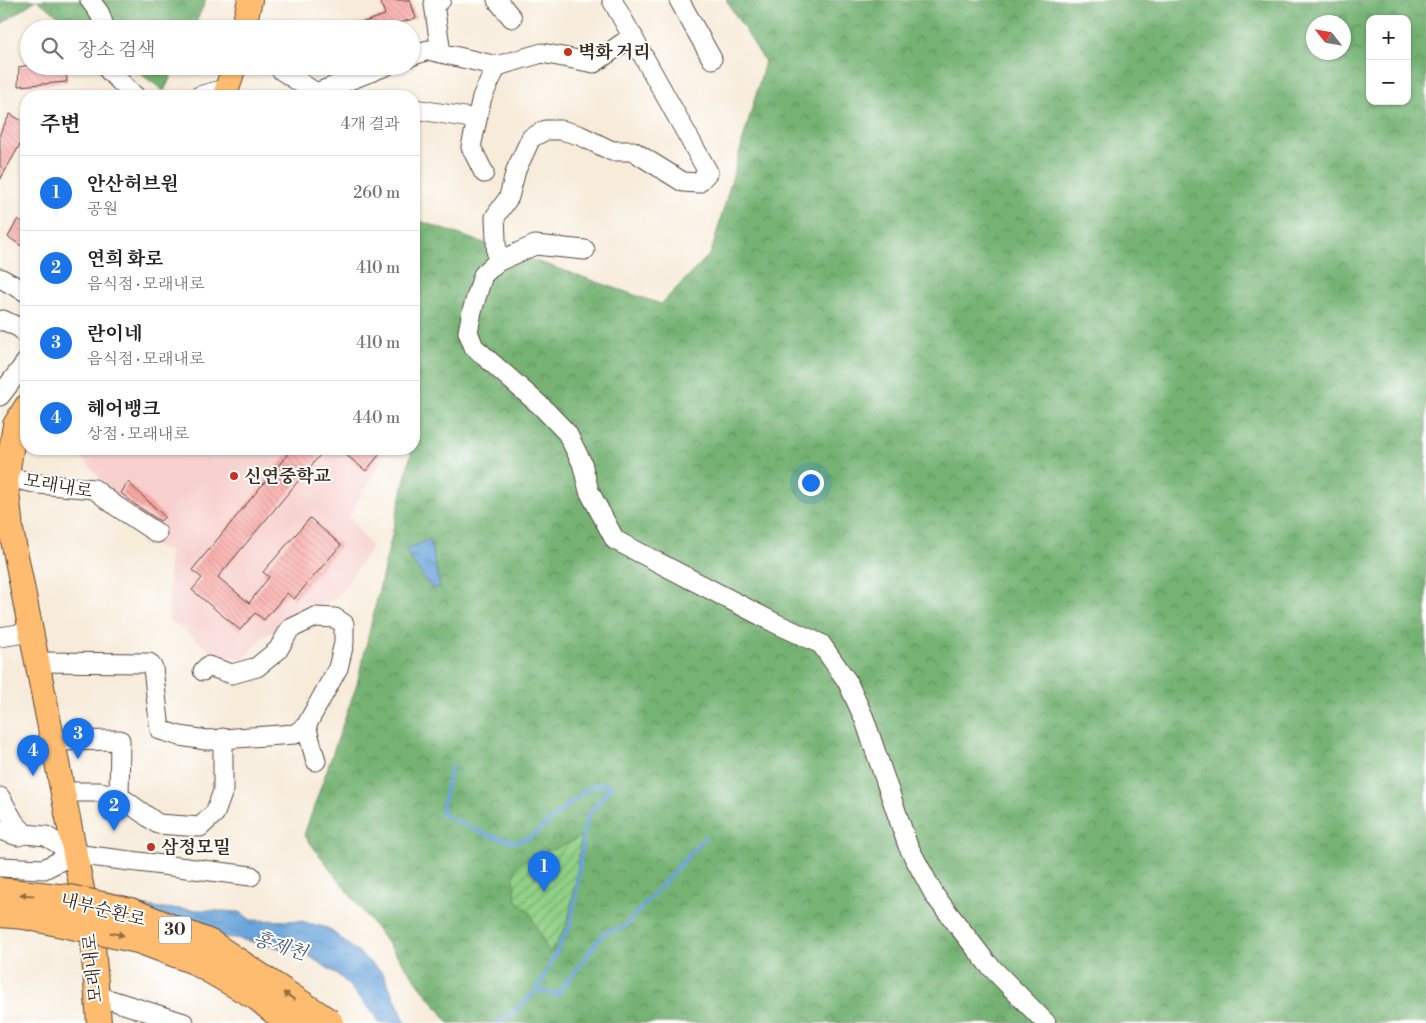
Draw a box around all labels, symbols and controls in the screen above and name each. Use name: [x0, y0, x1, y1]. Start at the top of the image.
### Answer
north arrow: [1306, 15, 1351, 60]
map controls: [1366, 15, 1411, 105]
button: +: [1366, 15, 1411, 60]
search box: [20, 20, 420, 75]
icon: search: [38, 34, 66, 62]
text: 장소 검색: [78, 38, 155, 62]
place label: 벽화 거리: [578, 41, 650, 64]
marker: 벽화 거리: [562, 46, 574, 58]
button: −: [1366, 60, 1411, 105]
text: 주변: [40, 112, 81, 138]
text: 4개 결과: [341, 114, 400, 134]
text: 안산허브원: [87, 172, 179, 196]
text: 1: [52, 183, 60, 203]
text: 260 m: [353, 183, 400, 203]
text: 공원: [87, 199, 118, 219]
text: 연희 화로: [87, 247, 163, 271]
text: 2: [51, 258, 61, 278]
text: 410 m: [356, 258, 400, 278]
text: 음식점 · 모래내로: [87, 274, 204, 294]
text: 란이네: [87, 322, 142, 346]
text: 3: [51, 333, 61, 353]
text: 410 m: [356, 333, 400, 353]
text: 음식점 · 모래내로: [87, 349, 204, 369]
text: 헤어뱅크: [87, 397, 160, 421]
text: 4: [51, 408, 61, 428]
text: 440 m: [353, 408, 400, 428]
text: 상점 · 모래내로: [87, 424, 189, 444]
place label: 신연중학교: [244, 465, 332, 488]
street label: 모래내로: [22, 469, 94, 503]
marker: 신연중학교: [228, 470, 240, 482]
your location: [798, 470, 824, 496]
pin: 3: [62, 718, 94, 759]
pin: 4: [17, 735, 49, 776]
pin: 2: [98, 790, 130, 831]
place label: 삼정모밀: [161, 836, 231, 859]
marker: 삼정모밀: [145, 841, 157, 853]
pin: 1: [528, 851, 560, 892]
street label: 내부순환로: [58, 888, 148, 932]
one-way arrow: [19, 891, 35, 899]
road number: 30: [159, 916, 191, 944]
water label: 홍제천: [250, 926, 311, 966]
one-way arrow: [109, 930, 124, 938]
street label: 모래내로: [78, 932, 108, 1004]
one-way arrow: [282, 991, 295, 1000]

